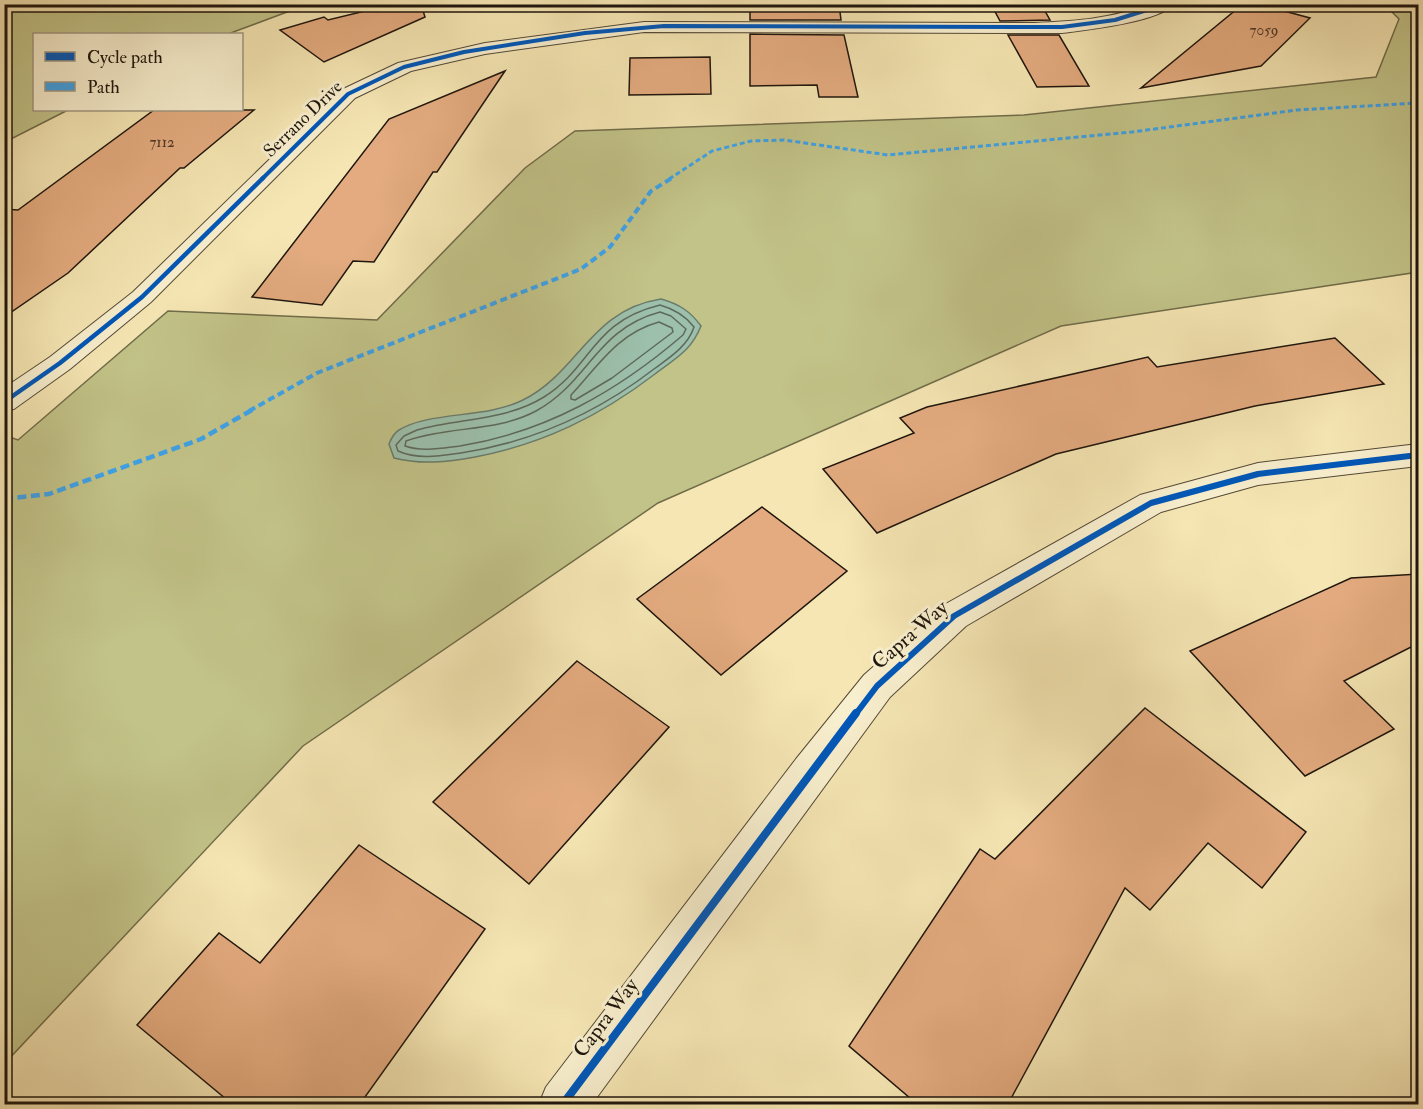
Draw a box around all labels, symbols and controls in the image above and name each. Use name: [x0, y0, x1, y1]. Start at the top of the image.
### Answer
house number: 7059: [1250, 21, 1278, 40]
legend: [33, 33, 243, 111]
text: Cycle path: [87, 46, 163, 69]
street label: Serrano Drive: [259, 75, 348, 162]
text: Path: [87, 76, 120, 99]
house number: 7112: [149, 133, 175, 152]
street label: Capra Way: [866, 594, 954, 676]
street label: Capra Way: [567, 972, 645, 1063]

